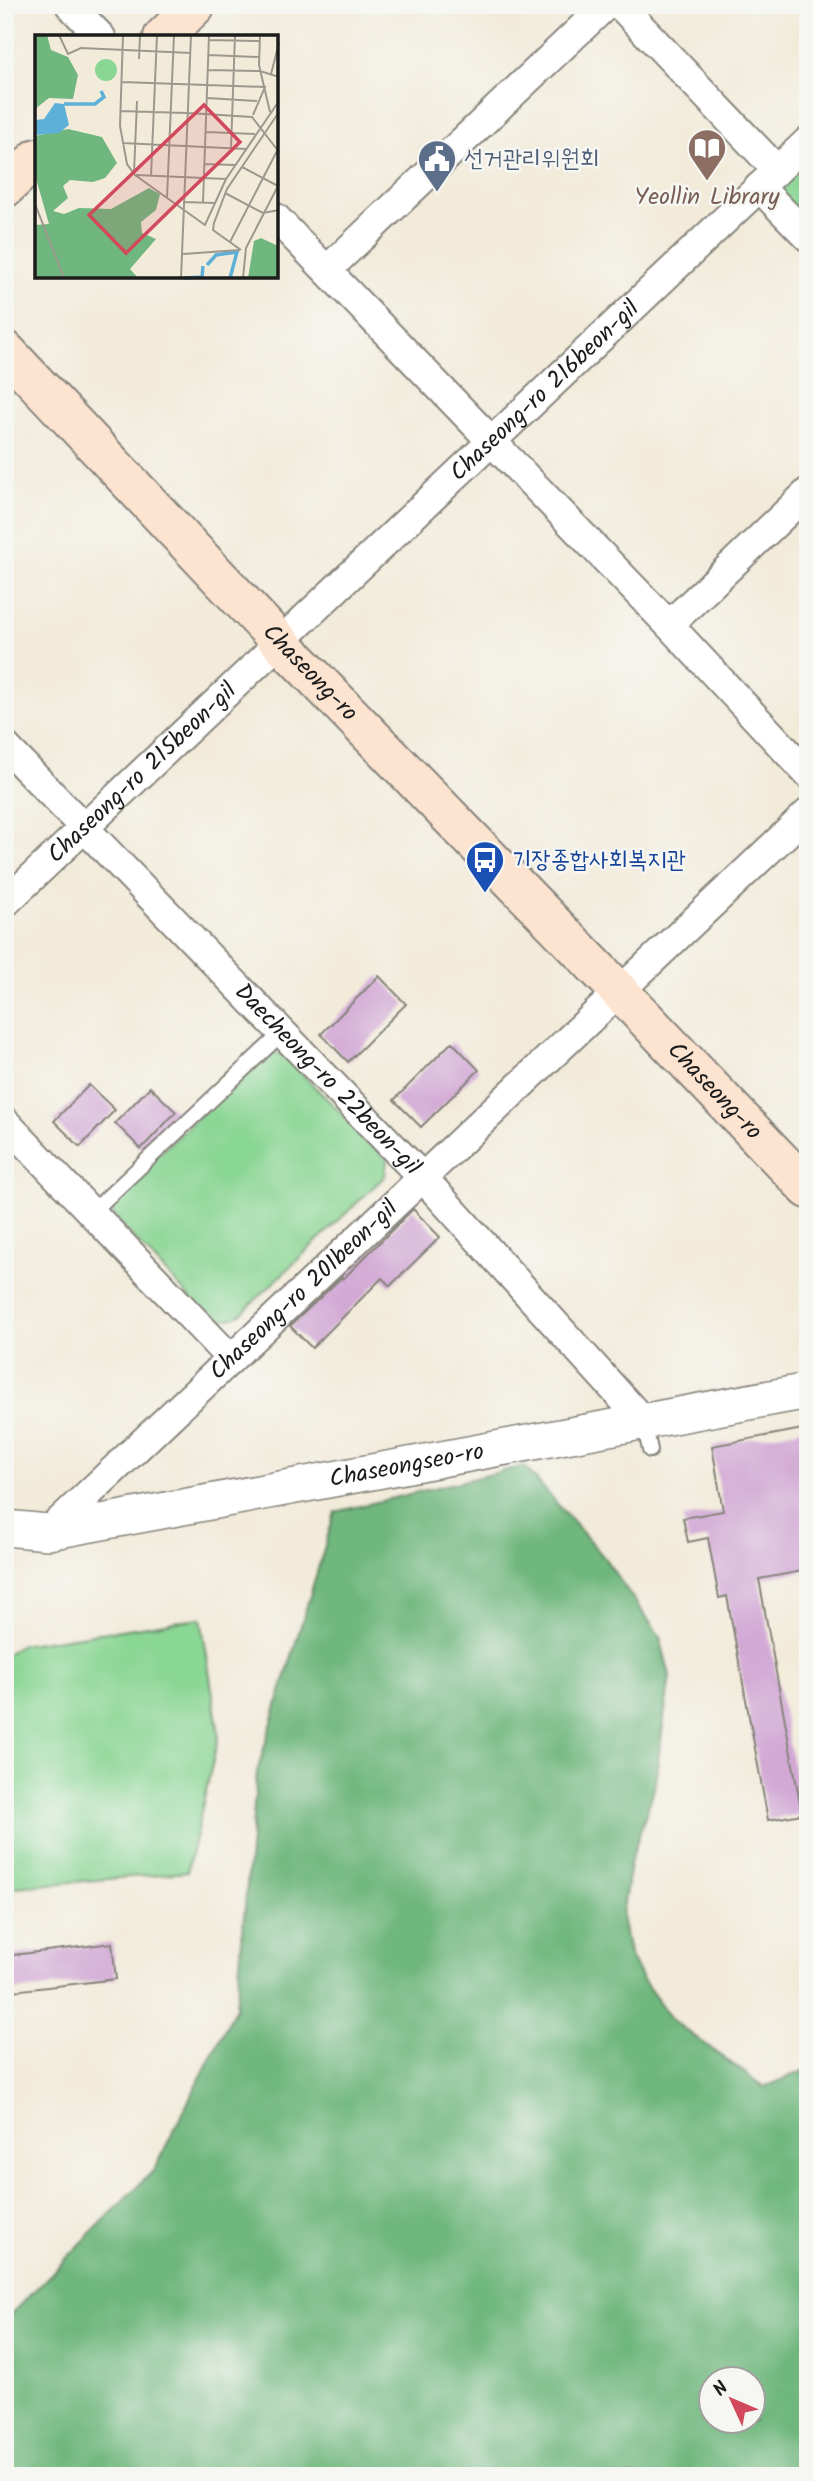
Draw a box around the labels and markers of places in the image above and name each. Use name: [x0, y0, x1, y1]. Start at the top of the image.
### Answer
library icon: Yeollin Library: [686, 127, 728, 182]
public building icon: 선거관리위원회: [416, 138, 458, 193]
place label: 선거관리위원회: [464, 140, 599, 179]
place label: Yeollin Library: [634, 178, 780, 217]
bus stop icon: 기장종합사회복지관: [464, 839, 506, 894]
place label: 기장종합사회복지관: [512, 841, 686, 880]

